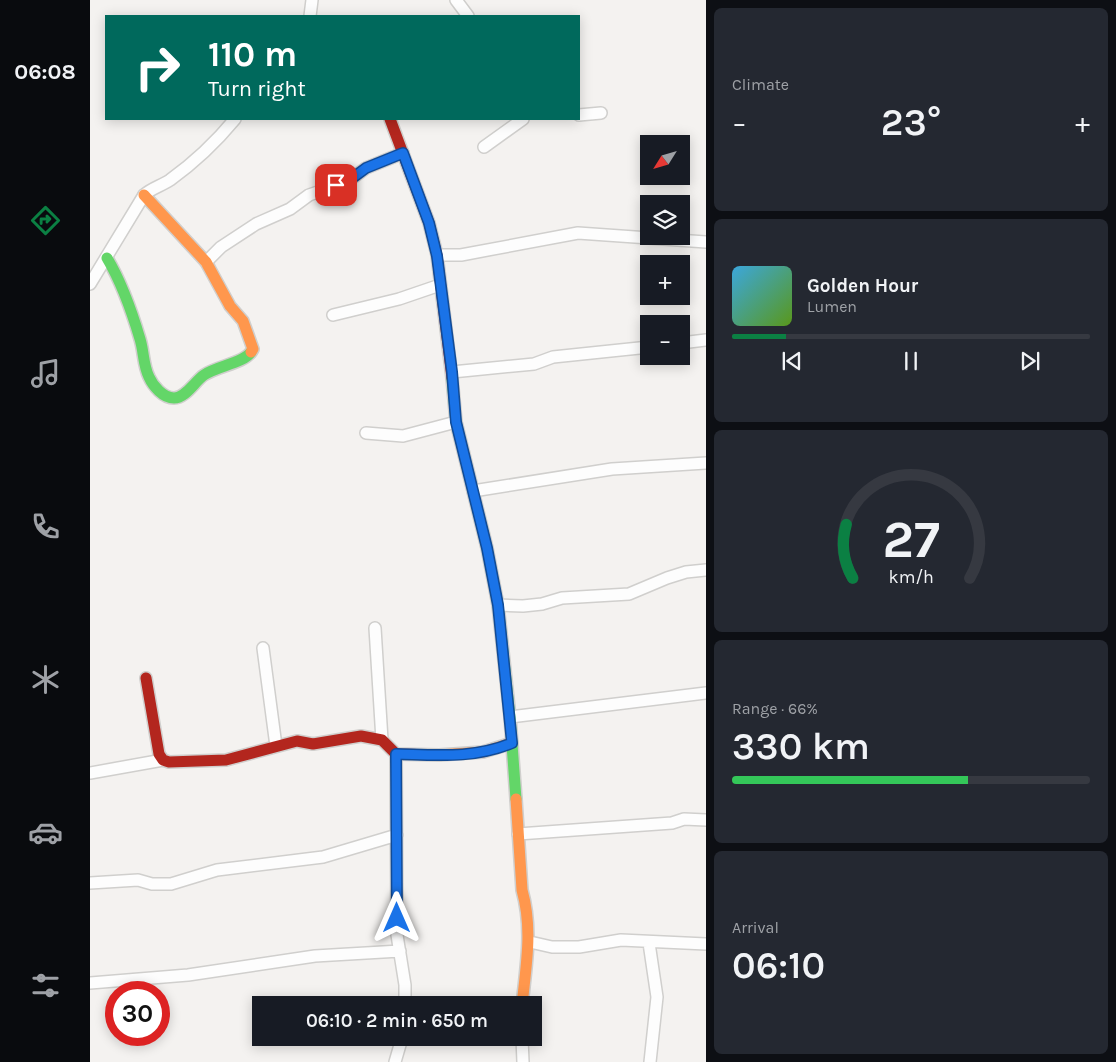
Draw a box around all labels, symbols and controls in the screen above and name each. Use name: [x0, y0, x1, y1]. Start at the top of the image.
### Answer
text: 110 m: [208, 34, 297, 75]
icon: right: [125, 35, 190, 100]
text: 06:08: [14, 59, 76, 85]
text: Climate: [732, 75, 789, 94]
text: Turn right: [208, 76, 306, 102]
text: 23°: [881, 100, 941, 145]
text: −: [732, 106, 747, 139]
text: +: [1075, 106, 1090, 139]
north arrow: [640, 135, 690, 185]
map controls: [640, 135, 690, 365]
pin: [315, 164, 357, 206]
icon: arrive: [322, 171, 350, 199]
button: layers: [640, 195, 690, 245]
icon: directions: [28, 203, 63, 238]
button: +: [640, 255, 690, 305]
text: Golden Hour: [807, 275, 918, 297]
text: Lumen: [807, 297, 857, 316]
button: −: [640, 315, 690, 365]
icon: previous: [778, 347, 806, 375]
icon: pause: [897, 347, 925, 375]
icon: next: [1016, 347, 1044, 375]
icon: music: [28, 356, 63, 391]
icon: phone: [28, 509, 63, 544]
text: 27: [882, 509, 940, 570]
text: km/h: [888, 567, 934, 588]
icon: climate: [28, 662, 63, 697]
text: Range · 66%: [732, 699, 818, 718]
text: 330 km: [732, 724, 870, 769]
icon: car: [28, 815, 63, 850]
position arrow: [370, 891, 422, 943]
text: Arrival: [732, 918, 779, 937]
text: 06:10: [732, 943, 825, 988]
icon: filters: [28, 968, 63, 1003]
speed limit sign: 30: [105, 981, 170, 1046]
text: 06:10 · 2 min · 650 m: [306, 1010, 488, 1032]

